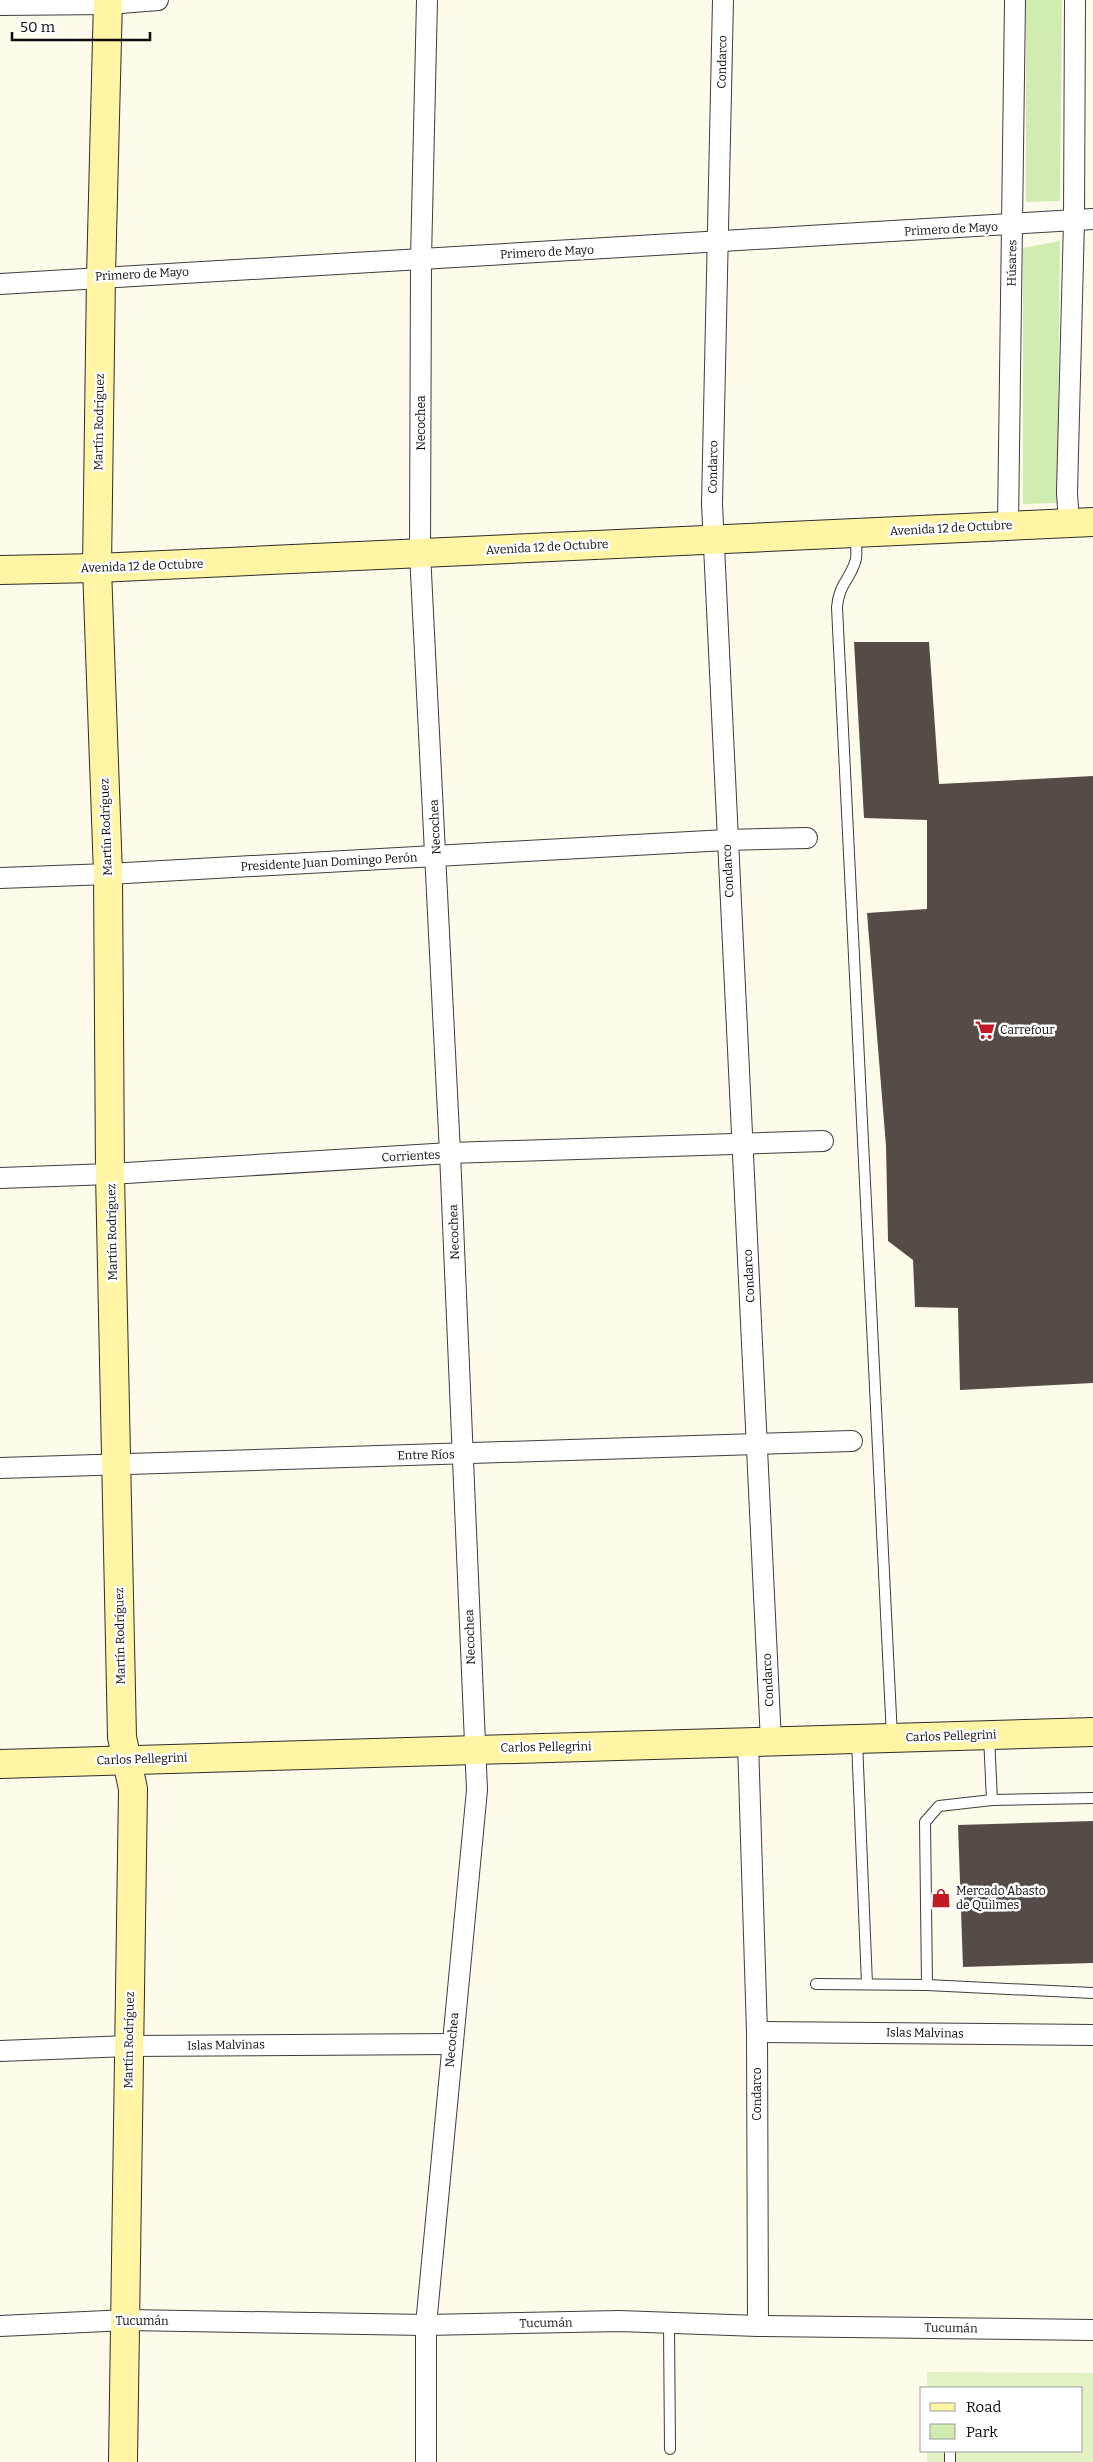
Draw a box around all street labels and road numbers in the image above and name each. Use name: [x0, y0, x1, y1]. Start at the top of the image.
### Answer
street label: Condarco: [715, 35, 729, 89]
street label: Primero de Mayo: [904, 220, 998, 238]
street label: Húsares: [1005, 239, 1019, 286]
street label: Primero de Mayo: [500, 243, 594, 261]
street label: Primero de Mayo: [95, 265, 189, 283]
street label: Martín Rodríguez: [91, 373, 107, 471]
street label: Necochea: [414, 395, 428, 451]
street label: Condarco: [706, 440, 720, 494]
street label: Avenida 12 de Octubre: [889, 518, 1013, 538]
street label: Avenida 12 de Octubre: [485, 537, 609, 557]
street label: Avenida 12 de Octubre: [80, 557, 204, 575]
street label: Martín Rodríguez: [97, 778, 115, 876]
street label: Necochea: [427, 799, 443, 855]
street label: Condarco: [720, 844, 736, 898]
street label: Presidente Juan Domingo Perón: [240, 850, 418, 874]
street label: Corrientes: [381, 1147, 441, 1165]
street label: Martín Rodríguez: [104, 1183, 120, 1281]
street label: Necochea: [446, 1204, 462, 1260]
street label: Condarco: [741, 1249, 757, 1303]
street label: Entre Ríos: [397, 1447, 455, 1462]
street label: Martín Rodríguez: [112, 1587, 128, 1685]
street label: Necochea: [462, 1609, 478, 1665]
street label: Condarco: [760, 1653, 776, 1707]
street label: Carlos Pellegrini: [905, 1727, 997, 1745]
street label: Carlos Pellegrini: [500, 1739, 592, 1755]
street label: Carlos Pellegrini: [96, 1750, 188, 1768]
street label: Martín Rodríguez: [121, 1991, 137, 2089]
street label: Necochea: [443, 2011, 461, 2068]
street label: Islas Malvinas: [886, 2025, 964, 2041]
street label: Islas Malvinas: [187, 2037, 265, 2053]
street label: Condarco: [750, 2067, 764, 2121]
street label: Tucumán: [115, 2314, 169, 2328]
street label: Tucumán: [519, 2316, 573, 2330]
street label: Tucumán: [924, 2321, 978, 2335]

